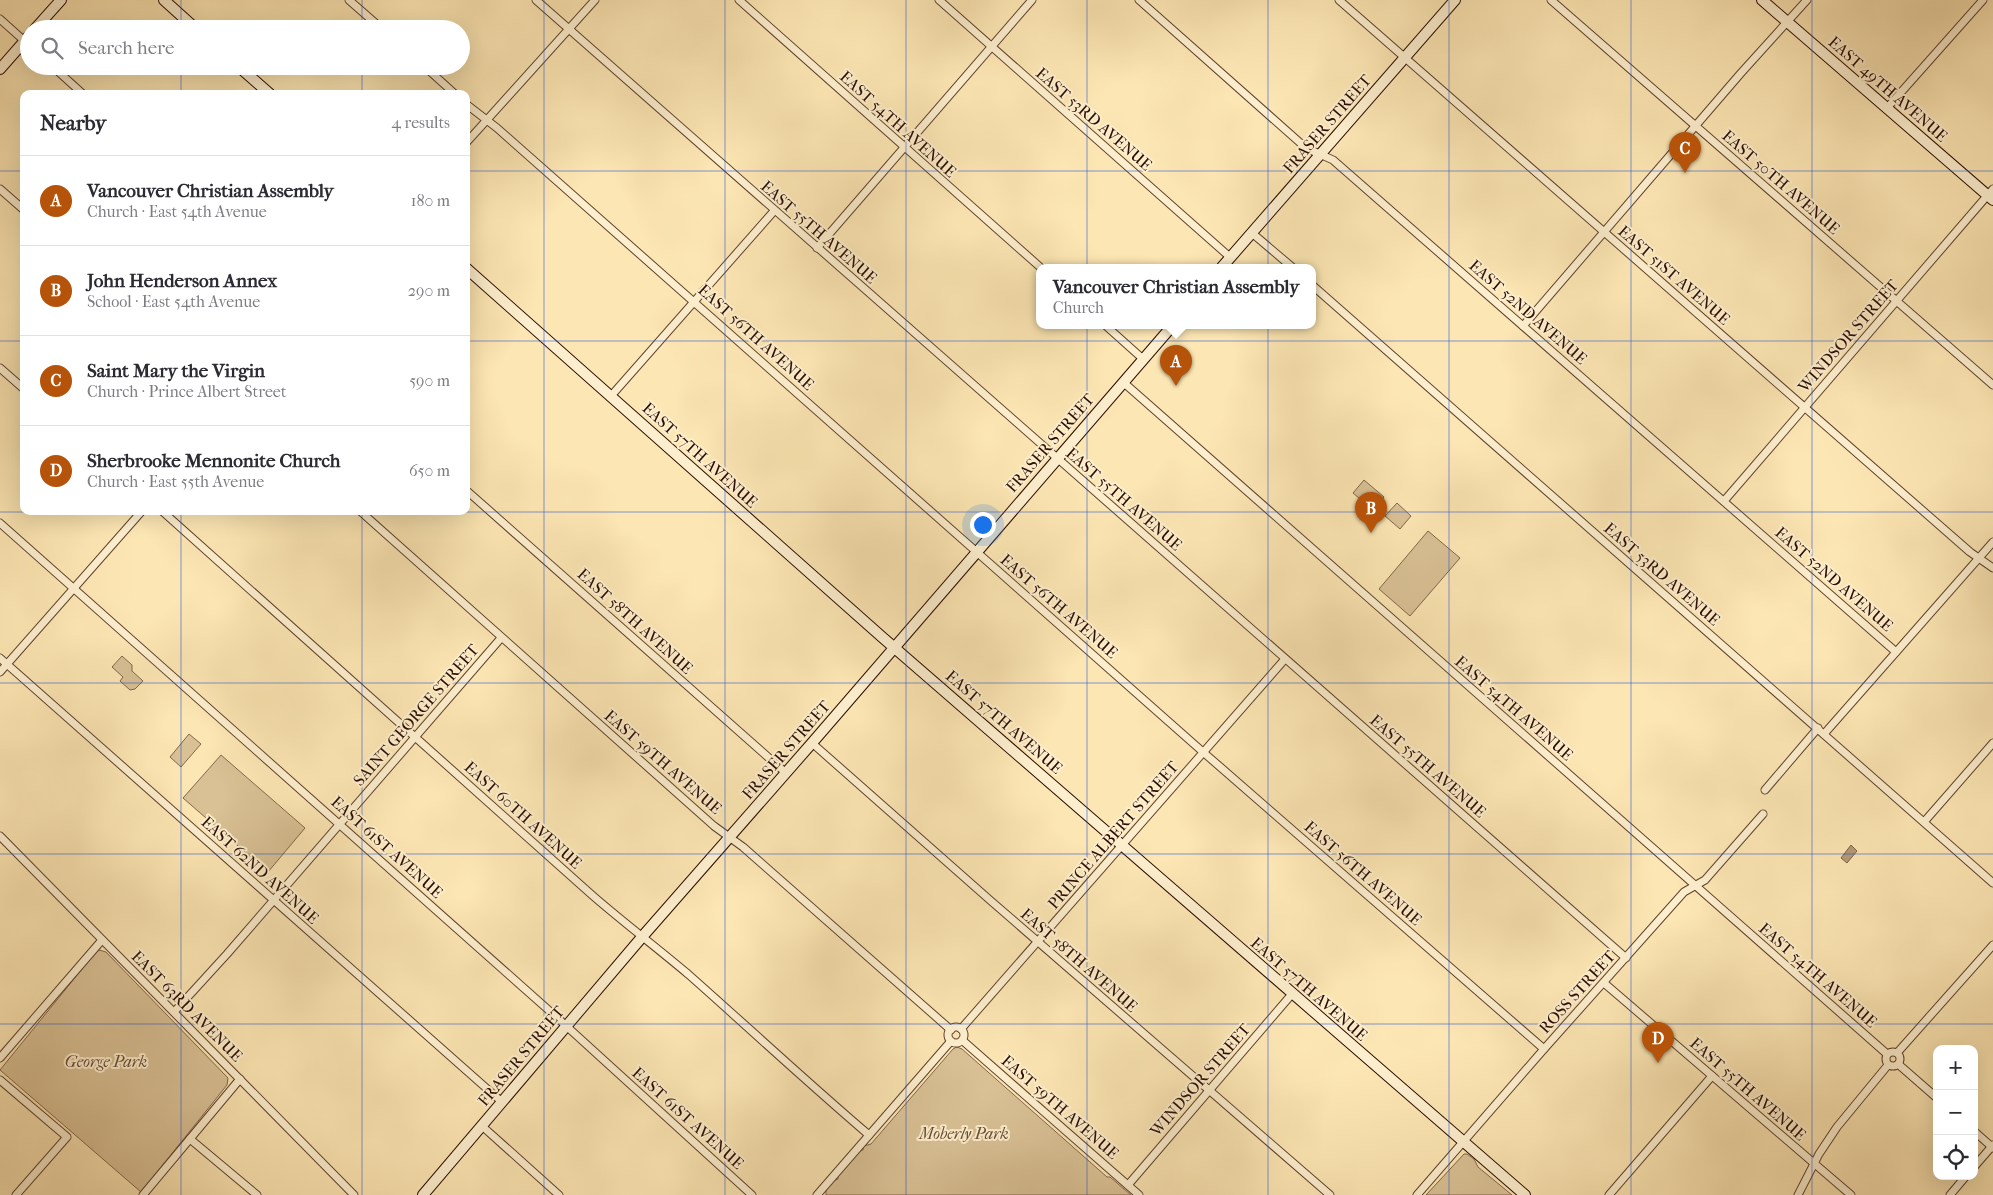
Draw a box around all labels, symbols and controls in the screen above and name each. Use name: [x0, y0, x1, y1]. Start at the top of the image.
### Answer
search box: [20, 20, 470, 75]
street label: EAST 49TH AVENUE: [1825, 32, 1951, 146]
icon: search: [38, 34, 66, 62]
text: Search here: [78, 37, 174, 59]
street label: EAST 53RD AVENUE: [1032, 64, 1156, 175]
street label: EAST 54TH AVENUE: [836, 67, 960, 181]
street label: FRASER STREET: [1279, 71, 1375, 177]
text: Nearby: [40, 111, 106, 135]
text: 4 results: [392, 113, 450, 132]
street label: EAST 50TH AVENUE: [1718, 126, 1844, 238]
pin: C: [1669, 132, 1701, 173]
street label: EAST 55TH AVENUE: [757, 177, 881, 288]
text: Vancouver Christian Assembly: [87, 180, 334, 202]
text: A: [51, 191, 61, 210]
text: 180 m: [411, 191, 450, 210]
text: Church · East 54th Avenue: [87, 202, 267, 221]
street label: EAST 51ST AVENUE: [1614, 221, 1734, 329]
street label: EAST 52ND AVENUE: [1465, 256, 1591, 368]
popup: [1036, 264, 1316, 329]
text: John Henderson Annex: [87, 270, 277, 292]
text: Vancouver Christian Assembly: [1053, 276, 1299, 298]
street label: WINDSOR STREET: [1793, 276, 1902, 397]
street label: EAST 56TH AVENUE: [694, 280, 818, 394]
text: B: [51, 281, 61, 300]
text: 290 m: [408, 281, 450, 300]
text: School · East 54th Avenue: [87, 292, 260, 311]
text: Church: [1053, 298, 1104, 317]
pin: A: [1160, 345, 1192, 386]
text: Saint Mary the Virgin: [87, 360, 265, 382]
text: C: [51, 371, 61, 390]
text: 590 m: [409, 371, 450, 390]
text: Church · Prince Albert Street: [87, 382, 286, 401]
street label: FRASER STREET: [1002, 390, 1098, 496]
street label: EAST 57TH AVENUE: [639, 398, 762, 512]
street label: EAST 55TH AVENUE: [1062, 444, 1186, 555]
text: Sherbrooke Mennonite Church: [87, 450, 341, 472]
text: D: [50, 461, 62, 480]
text: 650 m: [409, 461, 450, 480]
text: Church · East 55th Avenue: [87, 472, 264, 491]
pin: B: [1355, 492, 1387, 533]
your location: [970, 512, 996, 538]
street label: EAST 53RD AVENUE: [1600, 519, 1724, 630]
street label: EAST 52ND AVENUE: [1771, 523, 1897, 635]
street label: EAST 56TH AVENUE: [997, 550, 1122, 662]
street label: EAST 58TH AVENUE: [574, 564, 697, 678]
street label: SAINT GEORGE STREET: [349, 640, 483, 790]
street label: EAST 54TH AVENUE: [1451, 652, 1577, 764]
street label: EAST 57TH AVENUE: [942, 666, 1066, 778]
street label: FRASER STREET: [738, 697, 834, 803]
street label: EAST 59TH AVENUE: [601, 706, 726, 818]
street label: EAST 55TH AVENUE: [1366, 711, 1490, 822]
street label: EAST 60TH AVENUE: [461, 757, 586, 873]
street label: PRINCE ALBERT STREET: [1044, 757, 1183, 913]
street label: EAST 61ST AVENUE: [327, 792, 447, 902]
street label: EAST 62ND AVENUE: [197, 812, 323, 928]
street label: EAST 56TH AVENUE: [1301, 817, 1426, 929]
street label: EAST 58TH AVENUE: [1017, 904, 1141, 1016]
street label: EAST 54TH AVENUE: [1755, 919, 1881, 1031]
street label: EAST 57TH AVENUE: [1247, 933, 1371, 1045]
street label: EAST 63RD AVENUE: [128, 947, 247, 1066]
street label: ROSS STREET: [1535, 947, 1619, 1037]
street label: FRASER STREET: [474, 1002, 568, 1110]
street label: WINDSOR STREET: [1145, 1020, 1254, 1141]
pin: D: [1642, 1022, 1674, 1063]
street label: EAST 55TH AVENUE: [1686, 1034, 1810, 1145]
map controls: [1933, 1045, 1978, 1180]
button: +: [1933, 1045, 1978, 1090]
street label: EAST 59TH AVENUE: [998, 1051, 1123, 1163]
park label: George Park: [65, 1052, 147, 1071]
street label: EAST 61ST AVENUE: [628, 1063, 748, 1173]
button: −: [1933, 1090, 1978, 1135]
park label: Moberly Park: [918, 1124, 1009, 1143]
button: locate: [1933, 1135, 1978, 1180]

